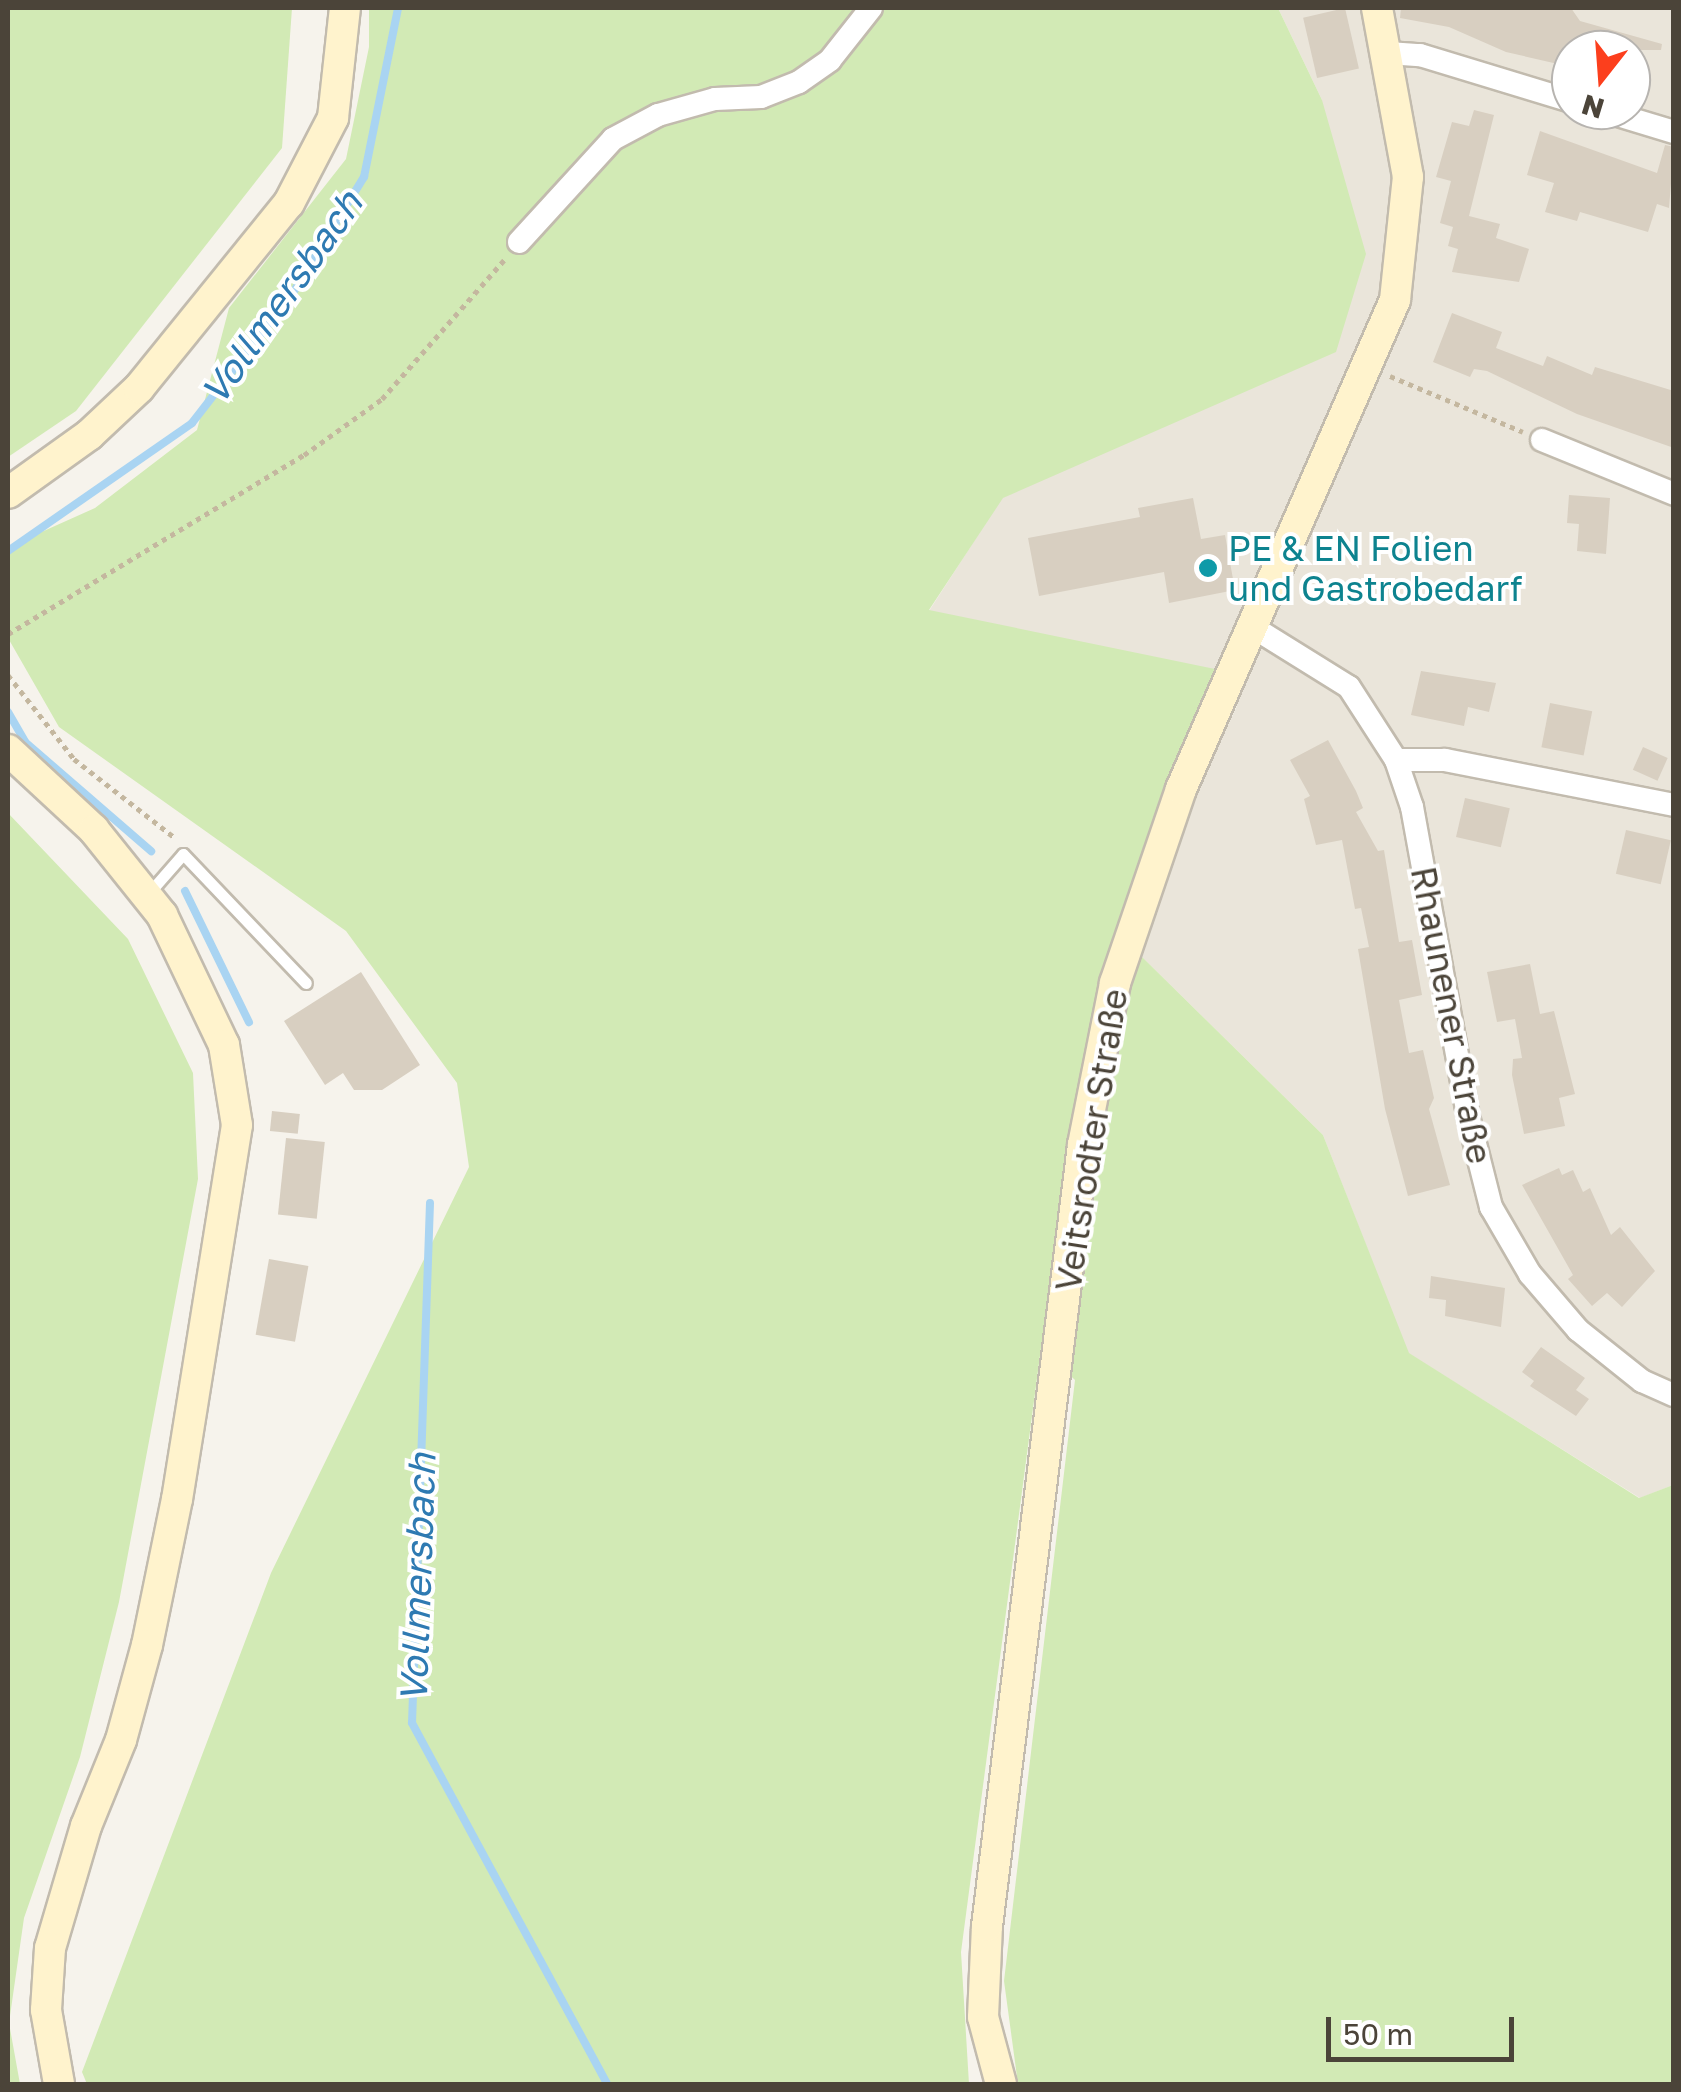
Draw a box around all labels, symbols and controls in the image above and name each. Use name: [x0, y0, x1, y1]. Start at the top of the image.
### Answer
north arrow: [1551, 30, 1651, 130]
text: N: [1578, 88, 1608, 126]
water label: Vollmersbach: [191, 182, 371, 412]
place label: PE & EN Folien und Gastrobedarf: [1228, 527, 1523, 609]
marker: PE & EN Folien und Gastrobedarf: [1197, 557, 1219, 579]
street label: Rhaunener Straße: [1403, 863, 1501, 1167]
street label: Veitsrodter Straße: [1046, 986, 1136, 1294]
water label: Vollmersbach: [390, 1452, 444, 1704]
scale bar: [1331, 1997, 1518, 2059]
text: 50 m: [1343, 2016, 1413, 2052]

